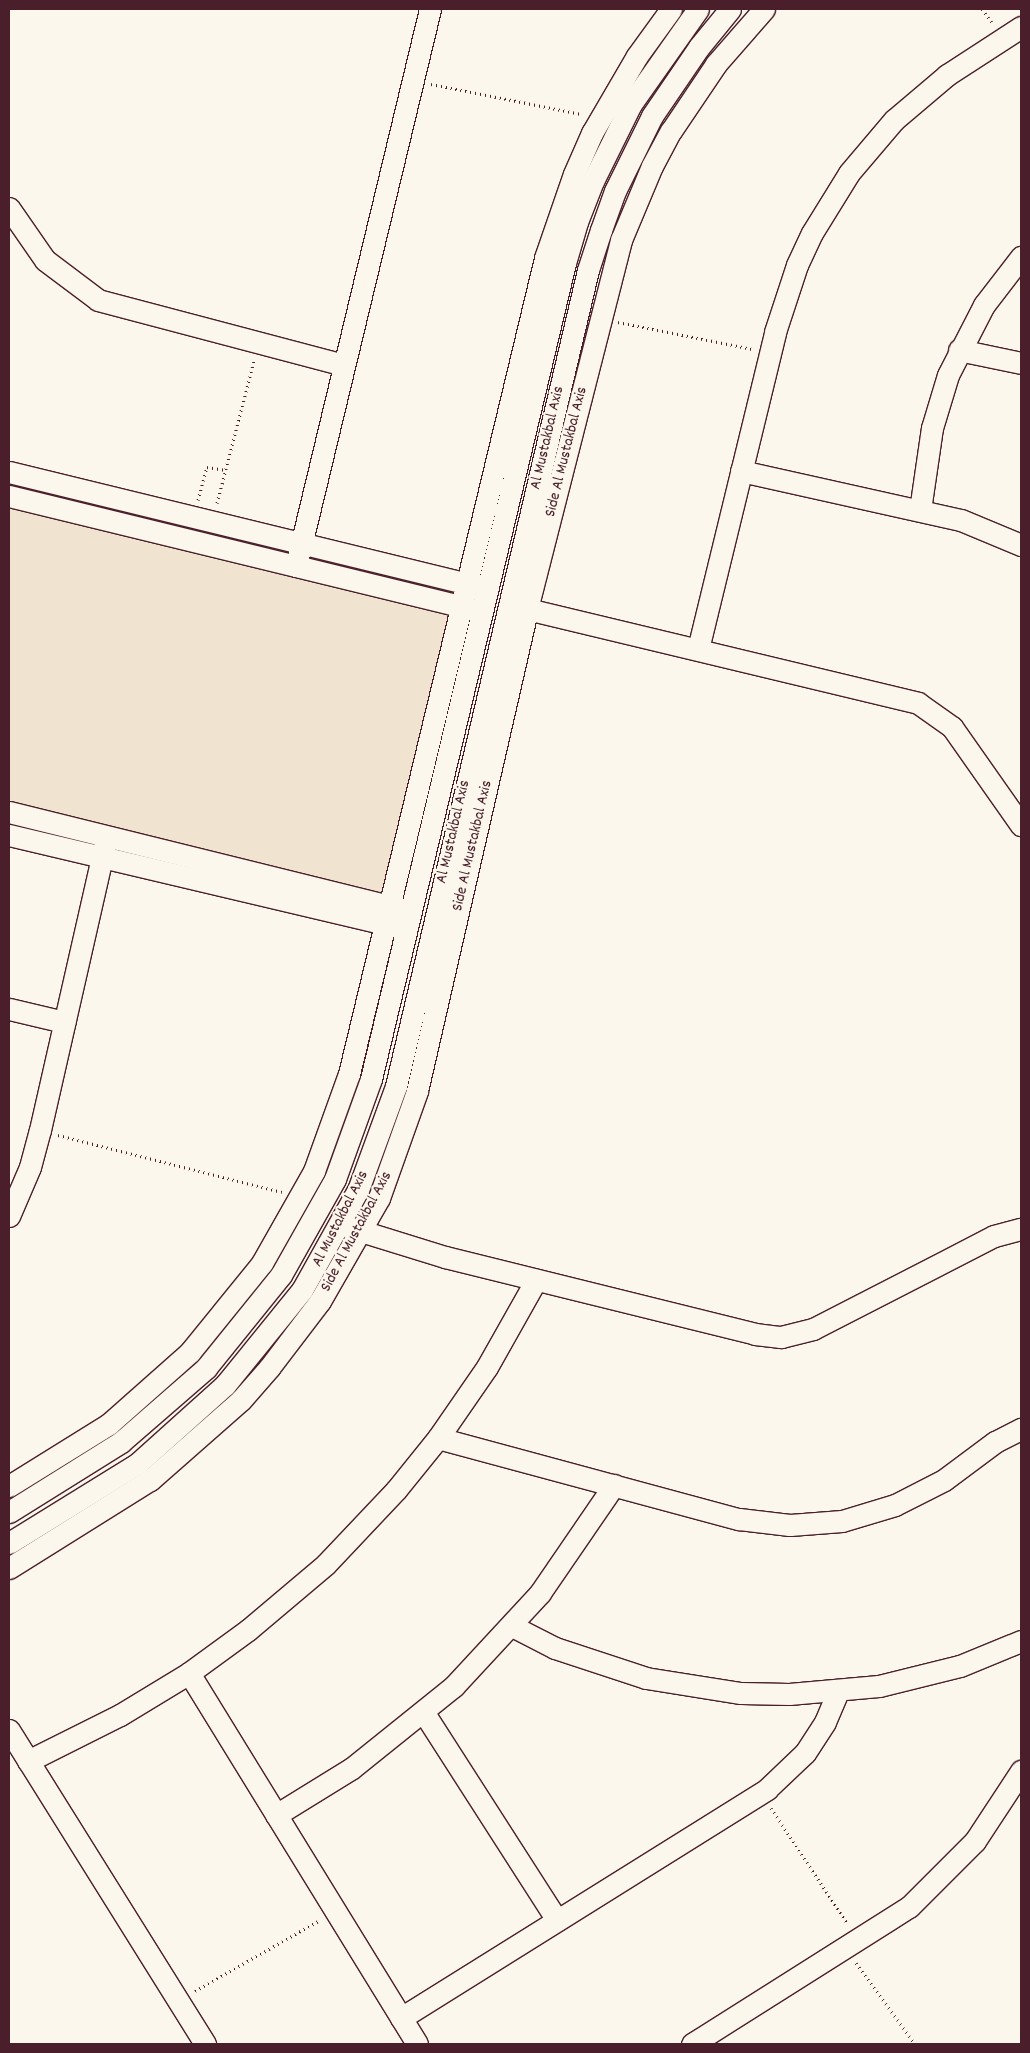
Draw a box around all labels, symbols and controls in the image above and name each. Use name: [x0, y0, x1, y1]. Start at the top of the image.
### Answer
street label: Al Mustakbal Axis: [527, 384, 569, 492]
street label: Side Al Mustakbal Axis: [542, 385, 592, 519]
street label: Al Mustakbal Axis: [433, 778, 475, 886]
street label: Side Al Mustakbal Axis: [449, 779, 497, 913]
street label: Al Mustakbal Axis: [309, 1168, 373, 1270]
street label: Side Al Mustakbal Axis: [317, 1169, 397, 1295]

